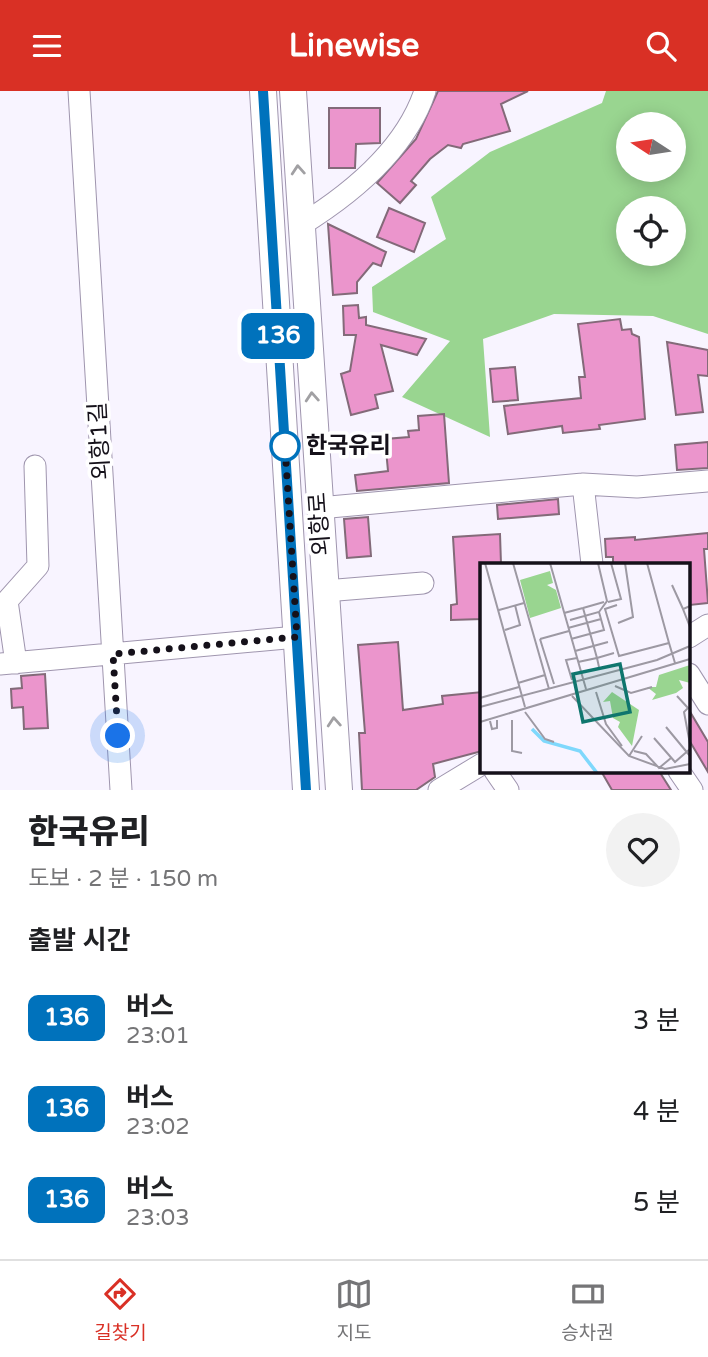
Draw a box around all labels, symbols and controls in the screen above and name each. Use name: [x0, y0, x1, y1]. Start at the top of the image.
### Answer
icon: menu: [28, 27, 66, 65]
text: Linewise: [289, 27, 419, 65]
icon: search: [642, 27, 680, 65]
north arrow: [616, 112, 686, 182]
map controls: [616, 112, 686, 266]
one-way arrow: [291, 164, 306, 175]
button: locate: [616, 196, 686, 266]
line badge: 136: [238, 313, 318, 359]
text: 136: [255, 321, 301, 350]
one-way arrow: [305, 391, 320, 402]
street label: 외항1길: [84, 401, 116, 481]
marker: 한국유리: [270, 431, 300, 461]
place label: 한국유리: [306, 432, 391, 460]
street label: 외항로: [304, 491, 336, 557]
inset map: [480, 563, 690, 773]
one-way arrow: [327, 716, 342, 727]
your location: [100, 718, 135, 753]
text: 한국유리: [28, 813, 149, 852]
button: heart: [606, 813, 680, 887]
text: 도보 · 2 분 · 150 m: [28, 865, 218, 893]
text: 출발 시간: [28, 925, 130, 956]
text: 버스: [126, 991, 174, 1022]
text: 136: [44, 1003, 89, 1032]
text: 3 분: [633, 1005, 680, 1036]
text: 23:01: [126, 1022, 190, 1050]
text: 버스: [126, 1082, 174, 1113]
text: 136: [44, 1094, 89, 1123]
text: 4 분: [633, 1096, 680, 1127]
text: 23:02: [126, 1113, 190, 1141]
text: 버스: [126, 1173, 174, 1204]
text: 136: [44, 1185, 89, 1214]
text: 5 분: [633, 1187, 680, 1218]
text: 23:03: [126, 1204, 190, 1232]
tab: 길찾기: [94, 1275, 147, 1344]
tab: 지도: [335, 1275, 373, 1344]
tab: 승차권: [561, 1275, 614, 1344]

